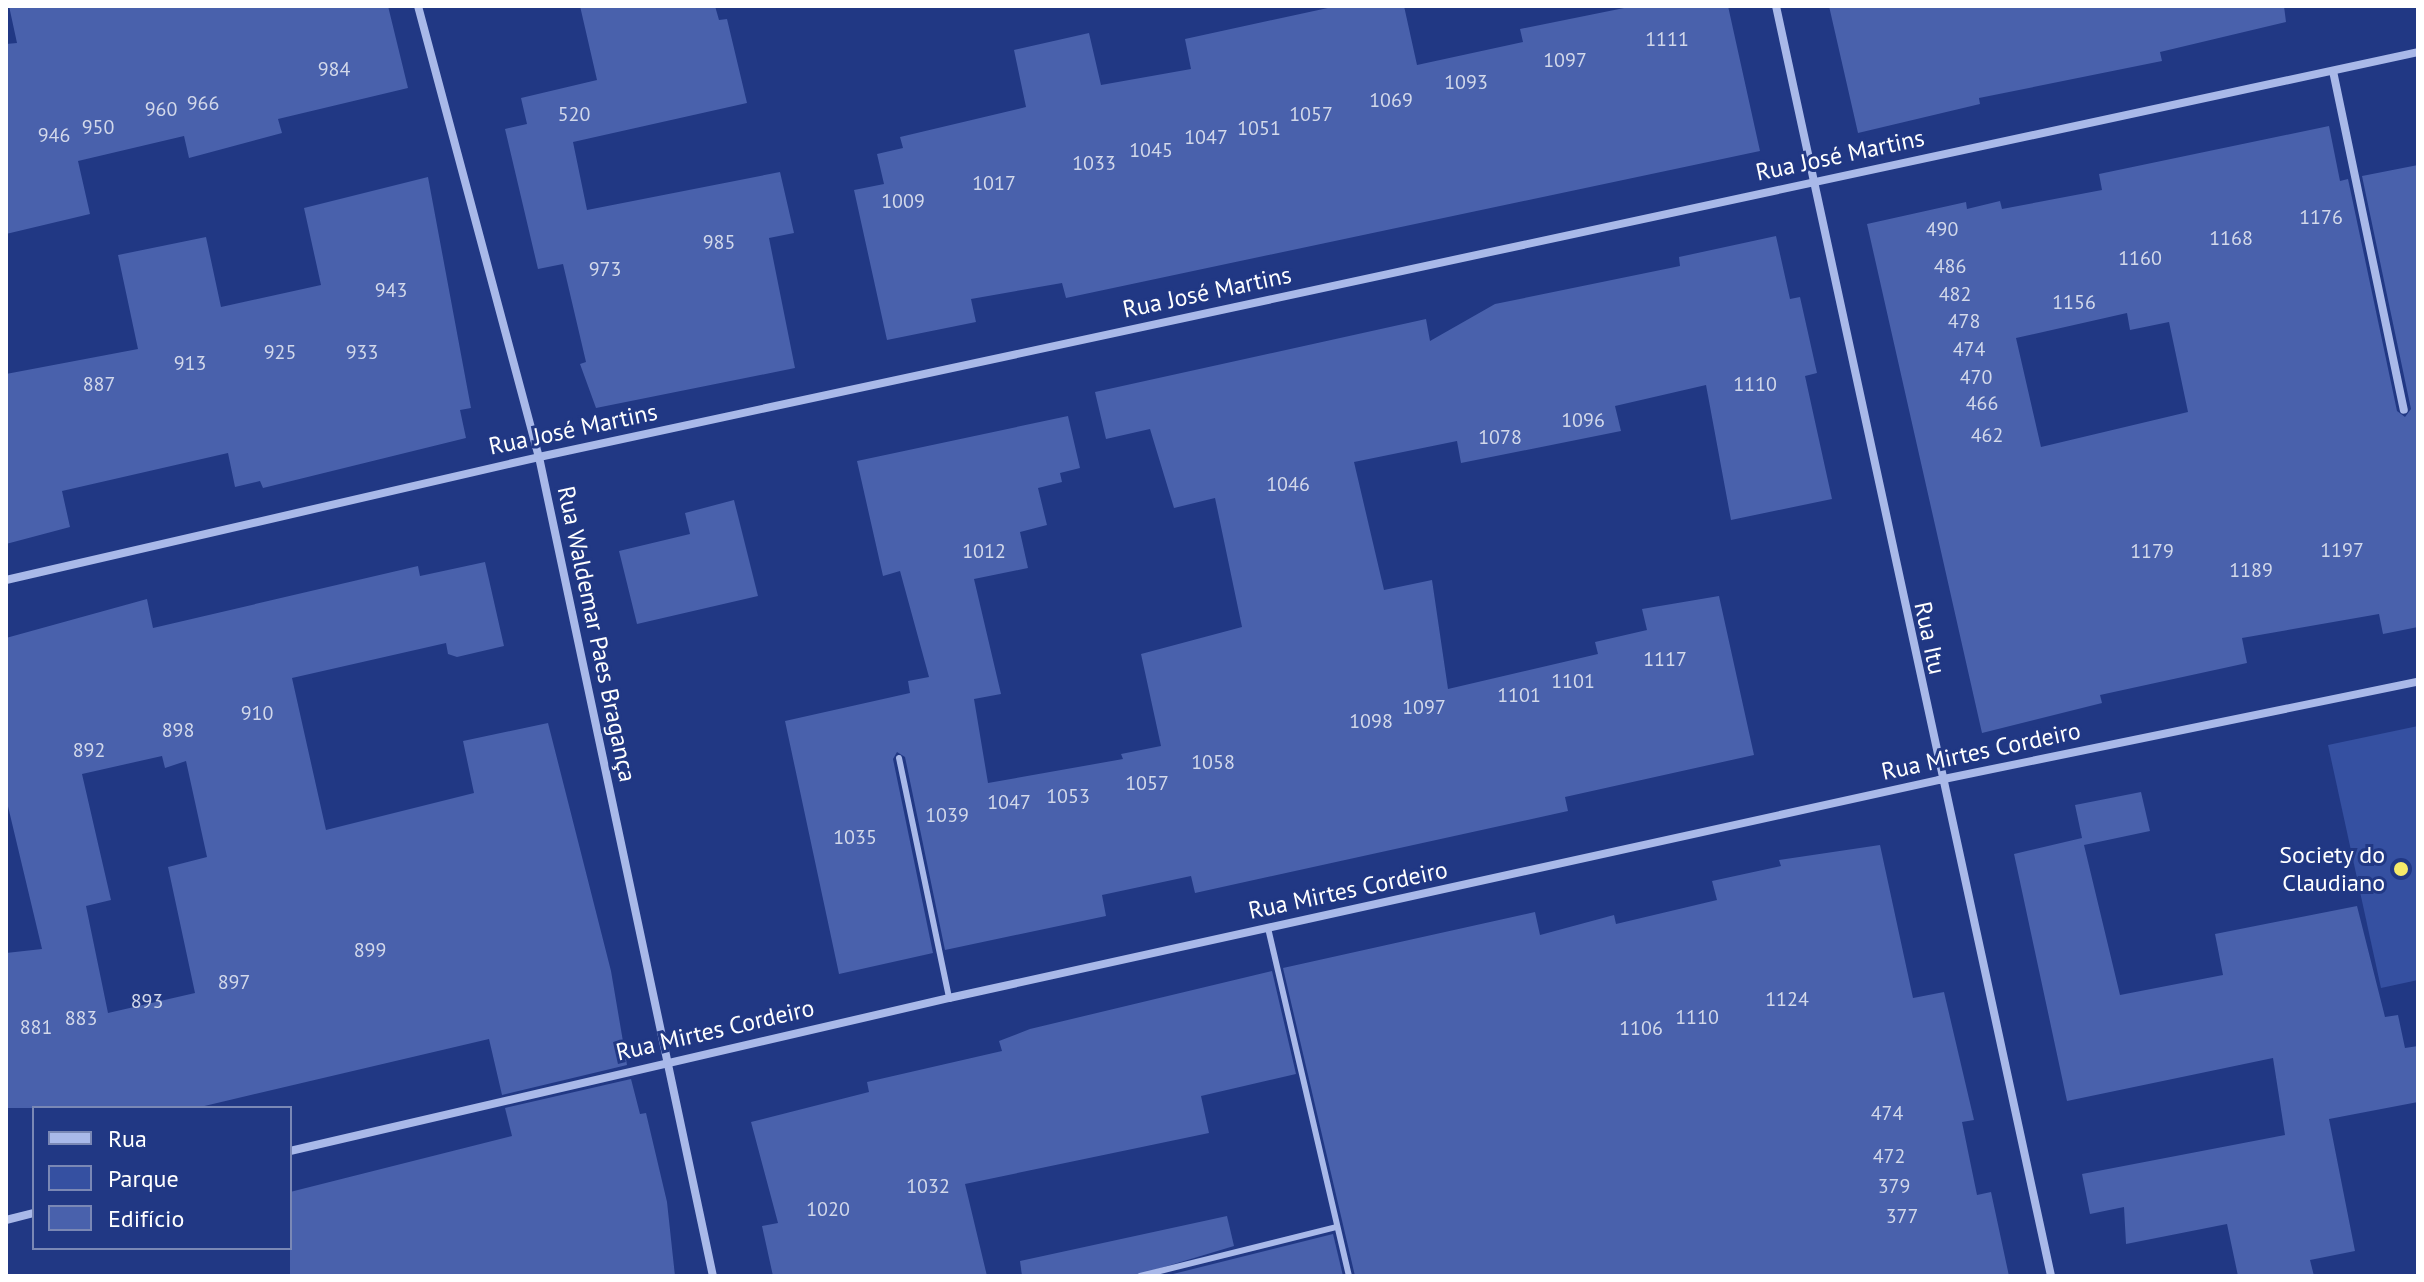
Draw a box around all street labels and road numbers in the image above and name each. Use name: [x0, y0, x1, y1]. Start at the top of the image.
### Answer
street label: Rua José Martins: [1753, 123, 1927, 187]
street label: Rua José Martins: [1120, 260, 1294, 324]
street label: Rua José Martins: [486, 397, 660, 461]
street label: Rua Waldemar Paes Bragança: [552, 483, 642, 785]
street label: Rua Itu: [1908, 599, 1952, 677]
street label: Rua Mirtes Cordeiro: [1879, 716, 2083, 786]
street label: Rua Mirtes Cordeiro: [1246, 855, 1450, 925]
street label: Rua Mirtes Cordeiro: [613, 993, 817, 1067]

